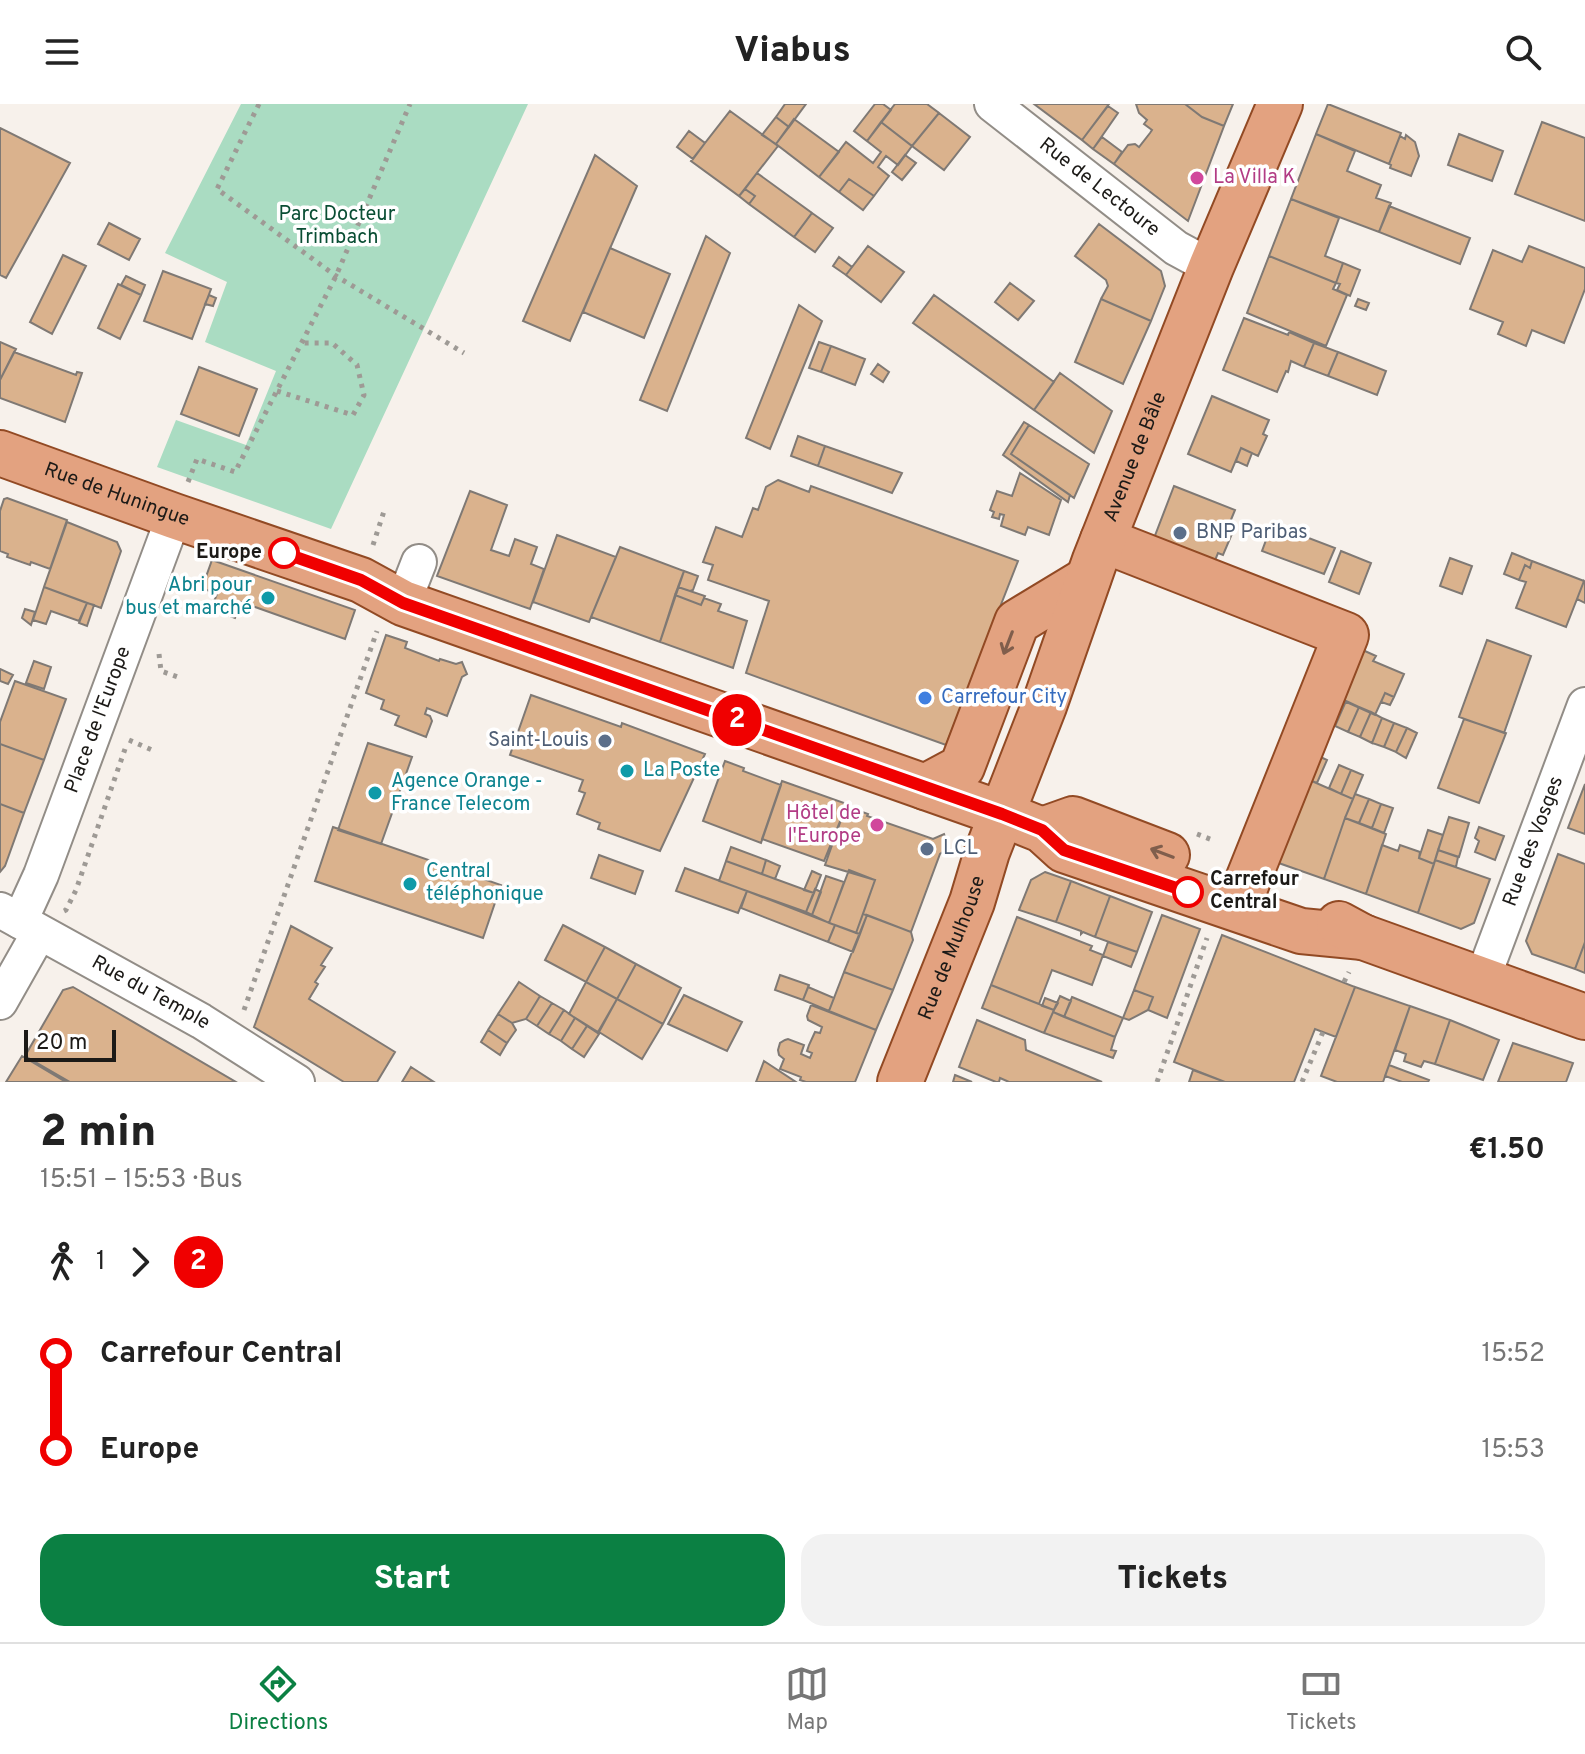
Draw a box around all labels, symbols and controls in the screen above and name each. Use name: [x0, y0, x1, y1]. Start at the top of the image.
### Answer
text: Viabus: [734, 29, 851, 75]
icon: menu: [40, 30, 84, 74]
icon: search: [1501, 30, 1545, 74]
street label: Rue de Lectoure: [1033, 132, 1165, 243]
place label: La Villa K: [1213, 165, 1296, 191]
marker: La Villa K: [1188, 169, 1206, 187]
park label: Parc Docteur Trimbach: [279, 202, 396, 251]
street label: Avenue de Bâle: [1098, 388, 1173, 526]
street label: Rue de Huningue: [40, 457, 193, 533]
place label: BNP Paribas: [1196, 520, 1308, 546]
marker: BNP Paribas: [1171, 524, 1189, 542]
marker: Europe: [269, 538, 299, 568]
place label: Europe: [196, 540, 262, 566]
place label: Abri pour bus et marché: [125, 573, 252, 622]
marker: Abri pour bus et marché: [259, 589, 277, 607]
one-way arrow: [1000, 630, 1014, 655]
street label: Place de l'Europe: [59, 643, 138, 797]
place label: Carrefour City: [941, 685, 1067, 711]
marker: Carrefour City: [916, 689, 934, 707]
line badge: 2: [711, 694, 763, 746]
text: 2: [728, 702, 746, 738]
place label: Saint-Louis: [488, 728, 589, 754]
marker: Saint-Louis: [596, 732, 614, 750]
place label: La Poste: [643, 758, 720, 784]
marker: La Poste: [618, 762, 636, 780]
place label: Agence Orange - France Telecom: [391, 769, 543, 818]
street label: Rue des Vosges: [1498, 773, 1570, 910]
marker: Agence Orange - France Telecom: [366, 784, 384, 802]
place label: Hôtel de l'Europe: [786, 801, 861, 850]
marker: Hôtel de l'Europe: [868, 816, 886, 834]
place label: LCL: [943, 836, 978, 862]
marker: LCL: [918, 840, 936, 858]
one-way arrow: [1150, 845, 1175, 859]
place label: Central téléphonique: [426, 859, 544, 908]
place label: Carrefour Central: [1210, 867, 1300, 916]
street label: Rue de Mulhouse: [913, 873, 992, 1024]
marker: Central téléphonique: [401, 875, 419, 893]
marker: Carrefour Central: [1173, 877, 1203, 907]
street label: Rue du Temple: [87, 950, 215, 1036]
scale bar: [24, 1026, 116, 1062]
text: 20 m: [36, 1030, 87, 1057]
text: 2 min: [40, 1106, 156, 1162]
text: €1.50: [1469, 1132, 1545, 1169]
text: 15:51 – 15:53 · Bus: [40, 1164, 243, 1197]
icon: walk: [40, 1240, 84, 1284]
icon: forward: [118, 1240, 162, 1284]
text: 2: [190, 1244, 207, 1280]
text: 1: [96, 1246, 106, 1279]
text: Carrefour Central: [100, 1336, 343, 1373]
text: 15:52: [1481, 1338, 1545, 1371]
text: Europe: [100, 1432, 199, 1469]
text: 15:53: [1482, 1434, 1545, 1467]
button: Start: [40, 1534, 785, 1626]
button: Tickets: [801, 1534, 1545, 1626]
tab: Directions: [228, 1662, 328, 1737]
tab: Map: [785, 1662, 829, 1737]
tab: Tickets: [1286, 1662, 1357, 1737]

